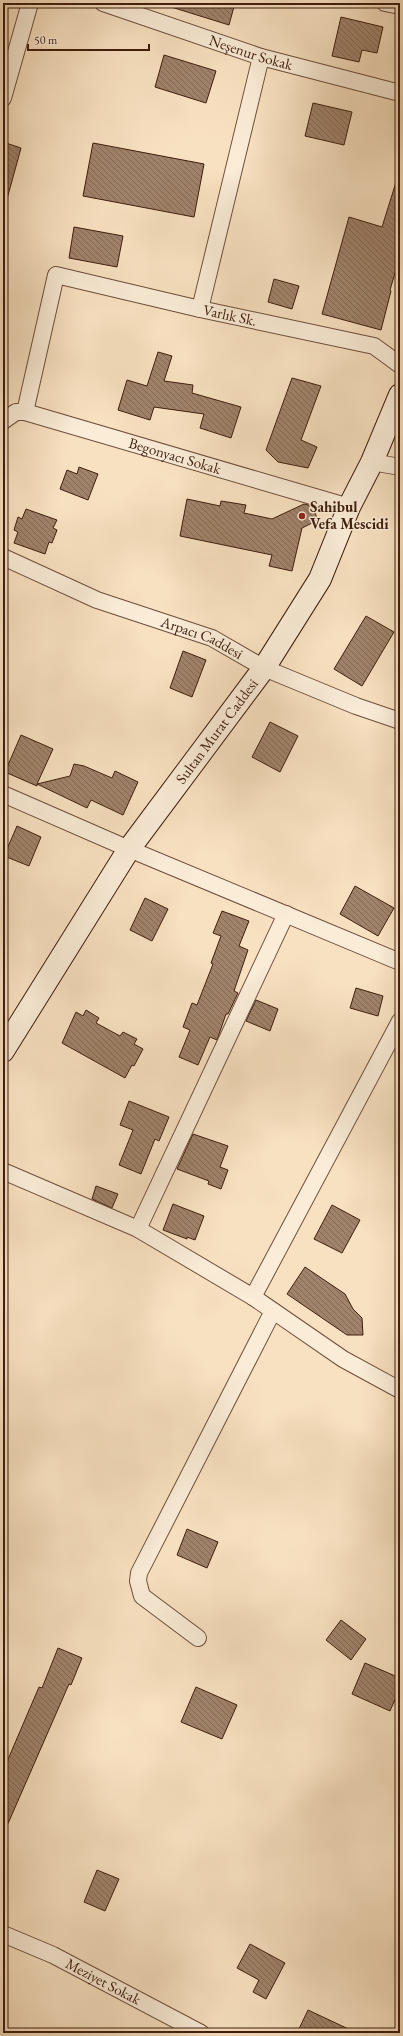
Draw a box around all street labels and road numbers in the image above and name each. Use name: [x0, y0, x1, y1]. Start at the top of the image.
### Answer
street label: Neşenur Sokak: [207, 30, 296, 74]
street label: Varlık Sk.: [201, 300, 259, 330]
street label: Begonyacı Sokak: [127, 433, 224, 478]
street label: Arpacı Caddesi: [158, 611, 247, 663]
street label: Sultan Murat Caddesi: [171, 674, 262, 787]
street label: Meziyet Sokak: [63, 1953, 145, 2009]

